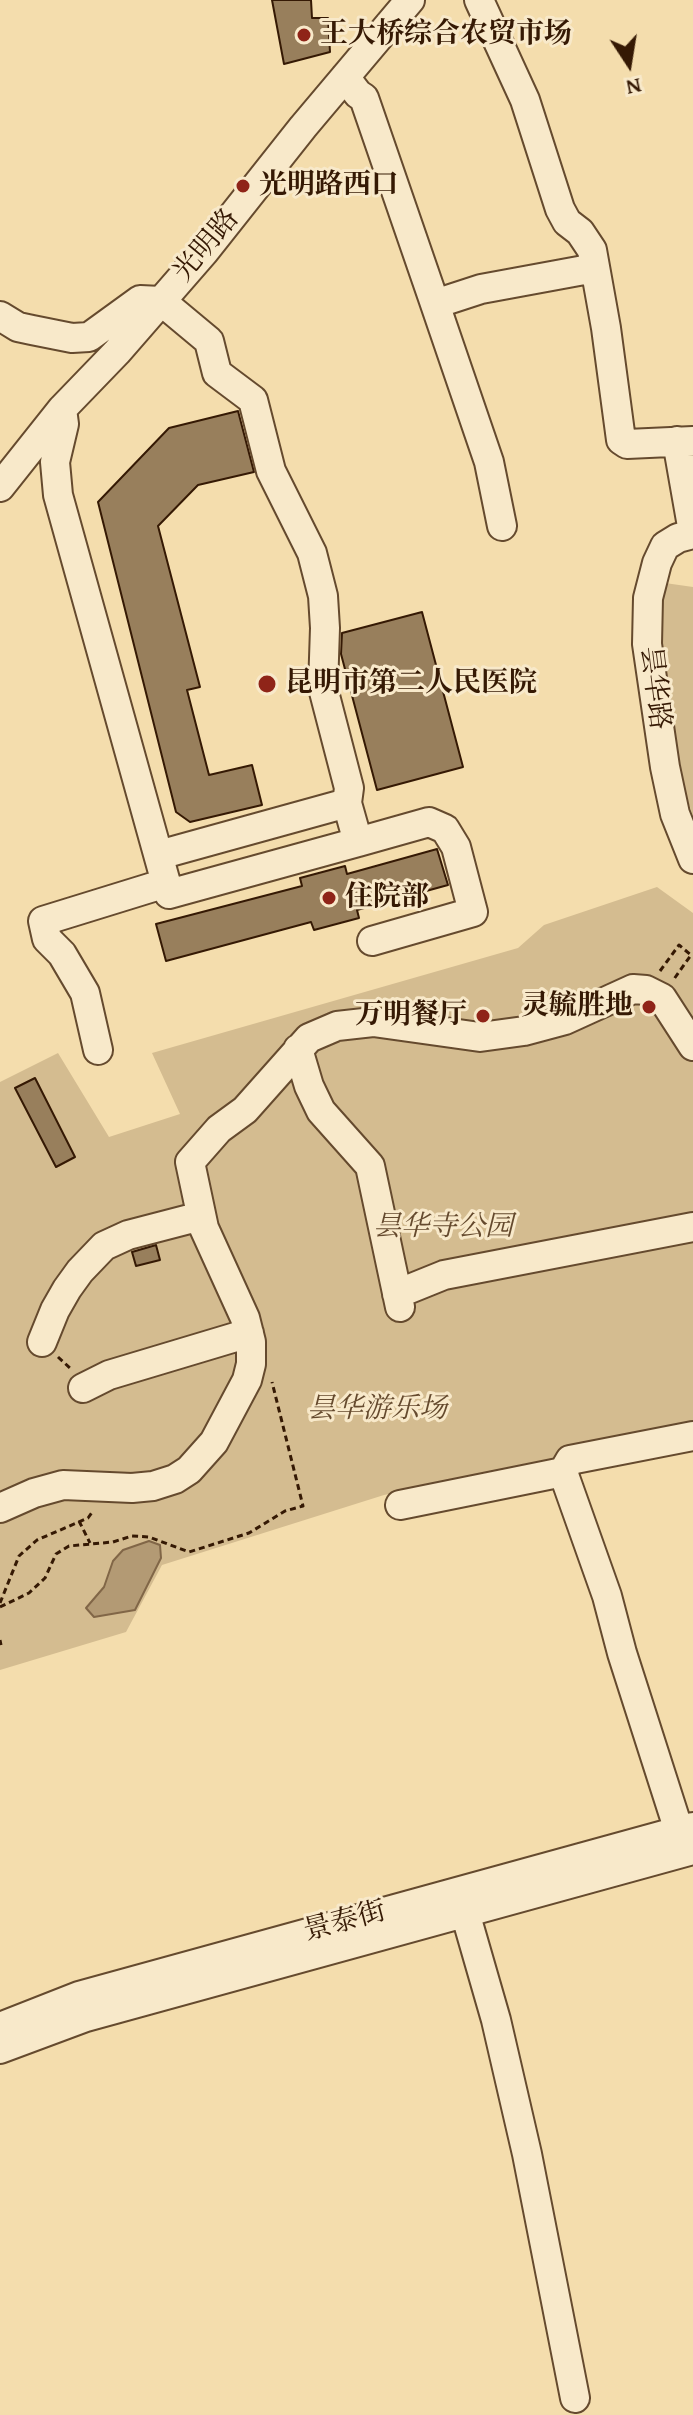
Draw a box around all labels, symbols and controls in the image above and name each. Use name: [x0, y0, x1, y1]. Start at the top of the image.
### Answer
place label: 王大桥综合农贸市场: [320, 18, 572, 52]
north arrow: [589, 24, 669, 104]
marker: 王大桥综合农贸市场: [295, 26, 313, 44]
text: N: [623, 70, 645, 105]
place label: 光明路西口: [259, 169, 399, 203]
marker: 光明路西口: [234, 177, 252, 195]
street label: 光明路: [167, 203, 247, 289]
street label: 昙华路: [632, 644, 676, 732]
place label: 昆明市第二人民医院: [285, 667, 537, 701]
marker: 昆明市第二人民医院: [256, 673, 278, 695]
place label: 住院部: [345, 881, 429, 915]
marker: 住院部: [320, 889, 338, 907]
place label: 灵毓胜地: [521, 990, 633, 1024]
marker: 灵毓胜地: [640, 998, 658, 1016]
place label: 万明餐厅: [355, 999, 467, 1033]
marker: 万明餐厅: [474, 1007, 492, 1025]
park label: 昙华寺公园: [373, 1211, 513, 1245]
park label: 昙华游乐场: [307, 1393, 447, 1427]
street label: 景泰街: [300, 1895, 390, 1949]

